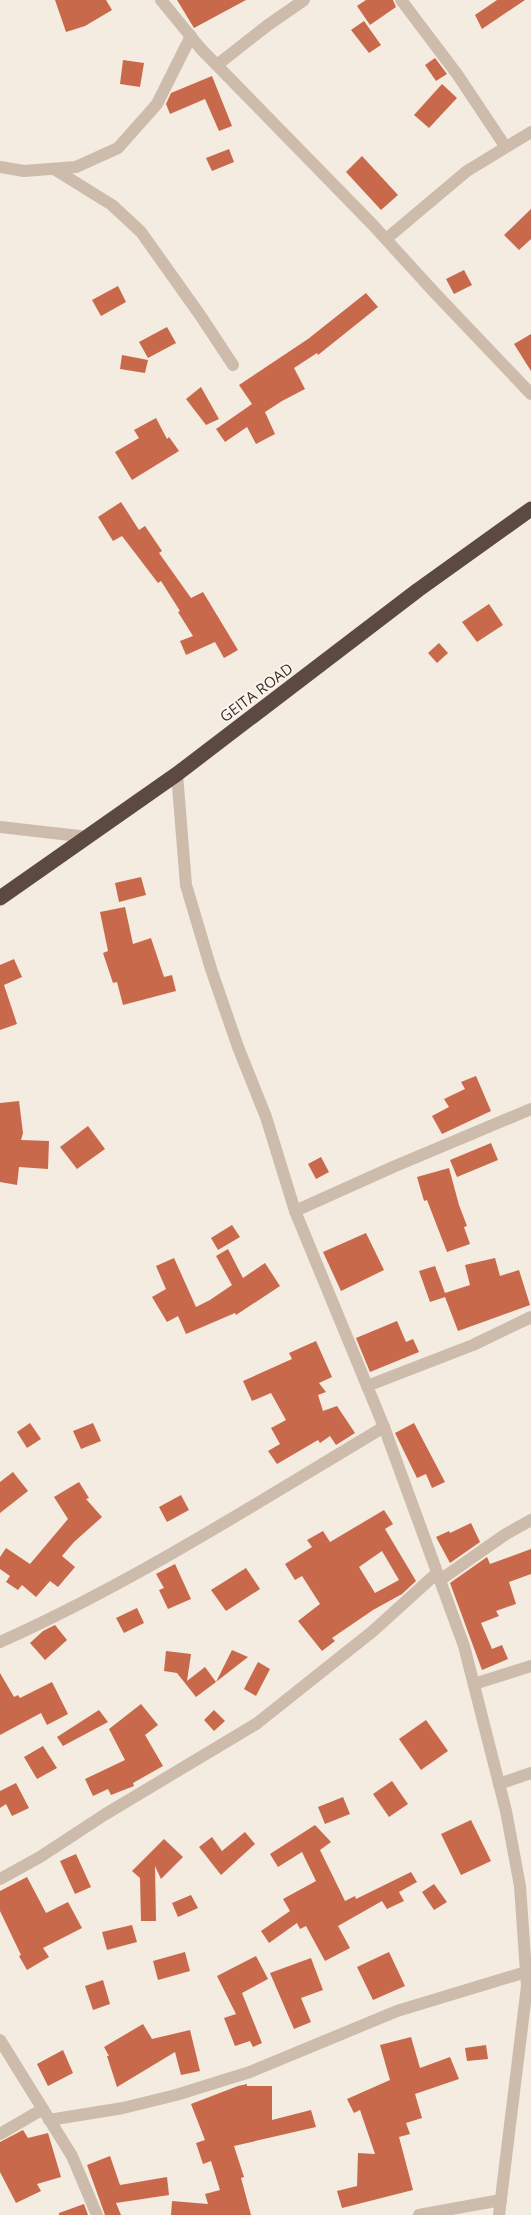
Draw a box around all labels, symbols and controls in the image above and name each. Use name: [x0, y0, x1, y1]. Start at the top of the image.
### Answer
street label: GEITA ROAD: [215, 658, 297, 726]

